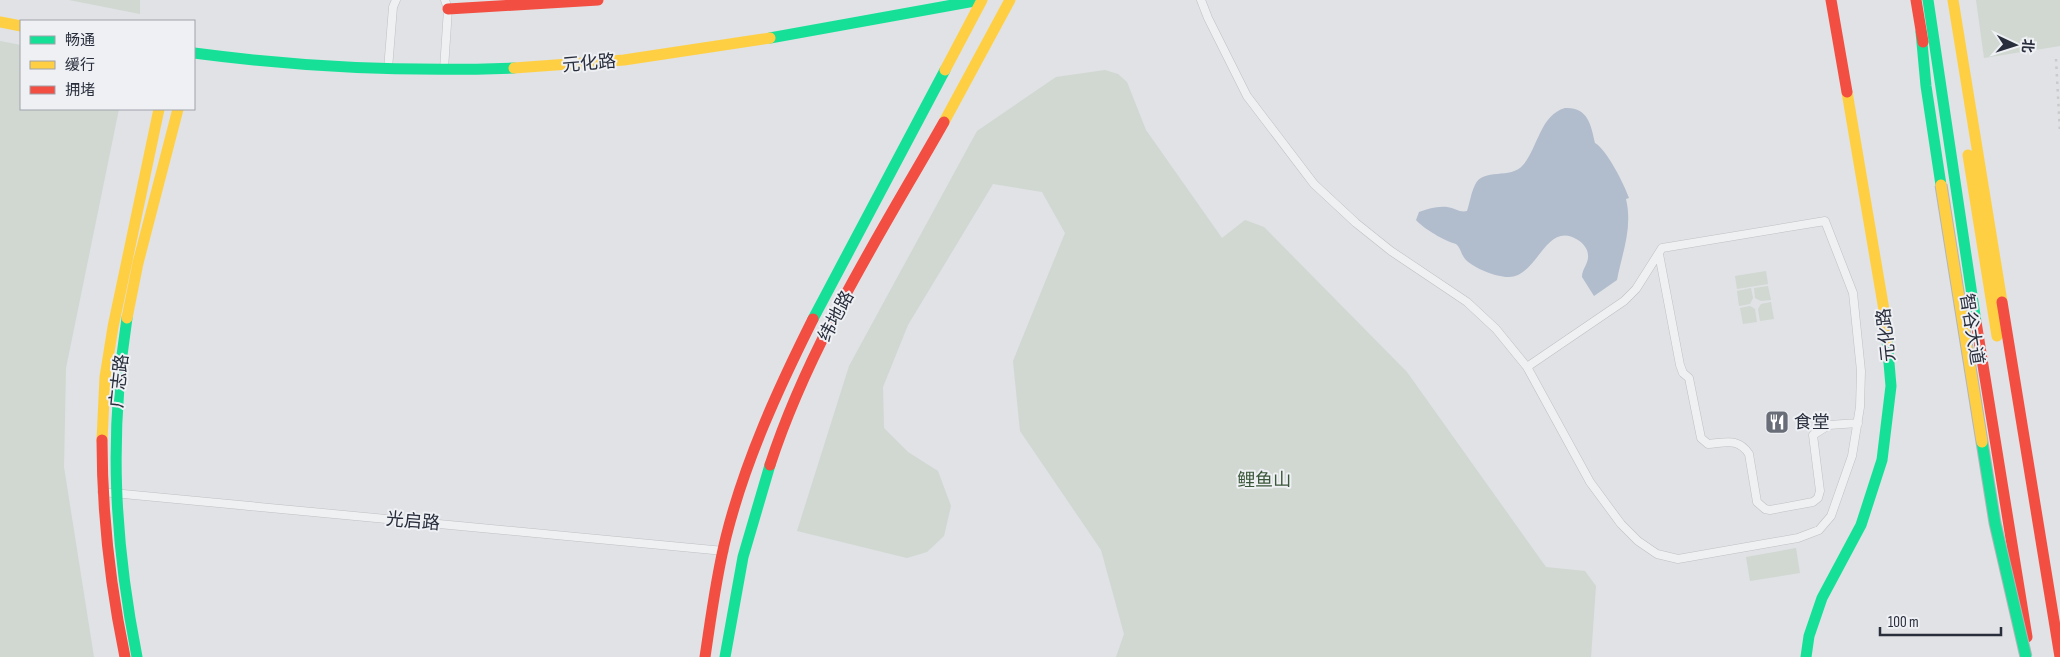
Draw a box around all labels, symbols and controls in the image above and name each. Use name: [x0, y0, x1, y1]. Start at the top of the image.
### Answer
legend: [20, 20, 195, 110]
north arrow: [1990, 20, 2040, 70]
text: 畅通: [65, 31, 95, 50]
text: 北: [2019, 38, 2036, 53]
street label: 元化路: [561, 51, 617, 76]
text: 缓行: [65, 56, 95, 75]
text: 拥堵: [65, 81, 95, 100]
street label: 纬地路: [814, 287, 858, 345]
street label: 智谷大道: [1956, 292, 1988, 366]
street label: 元化路: [1873, 307, 1900, 363]
street label: 广志路: [106, 353, 133, 409]
restaurant icon: 食堂: [1764, 409, 1790, 435]
place label: 食堂: [1794, 412, 1830, 433]
park label: 鲤鱼山: [1237, 470, 1291, 491]
street label: 光启路: [385, 509, 441, 534]
scale bar: [1880, 604, 2001, 636]
text: 100 m: [1888, 613, 1919, 632]

